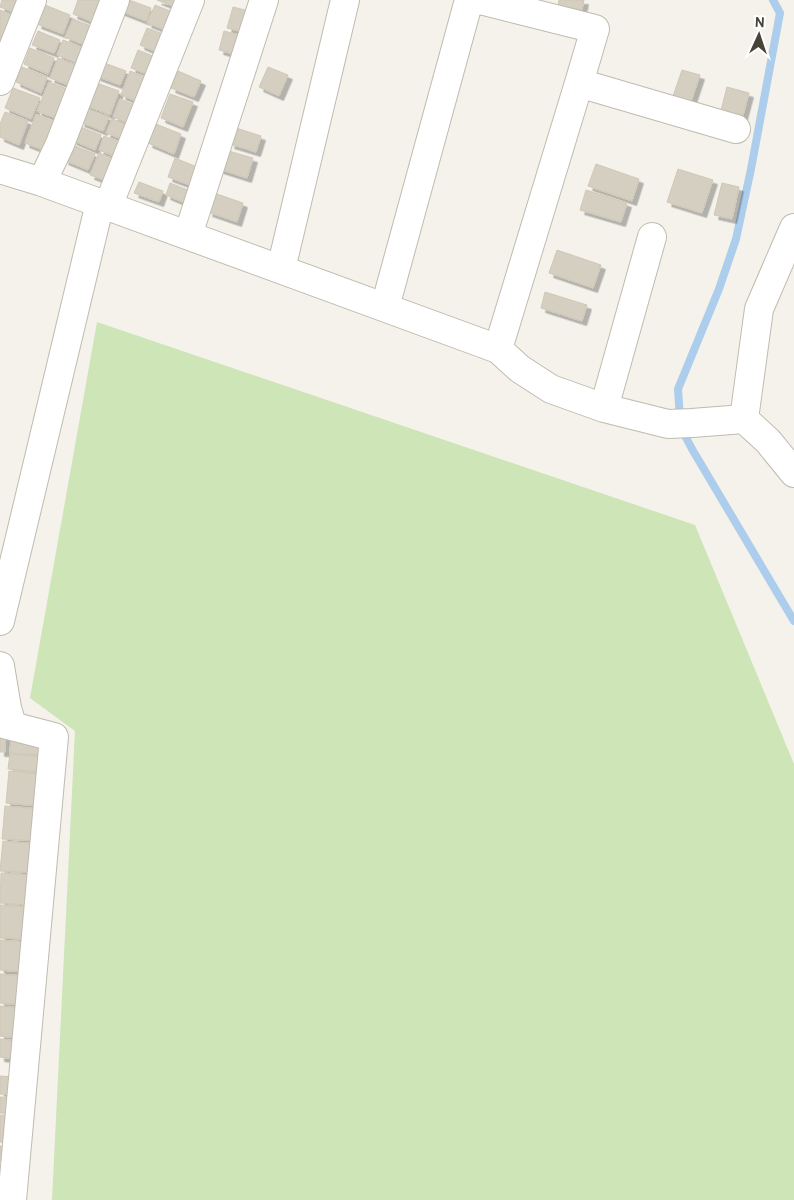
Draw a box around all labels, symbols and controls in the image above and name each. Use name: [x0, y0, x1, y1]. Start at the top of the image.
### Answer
north arrow: [734, 10, 784, 60]
text: N: [754, 15, 765, 32]

